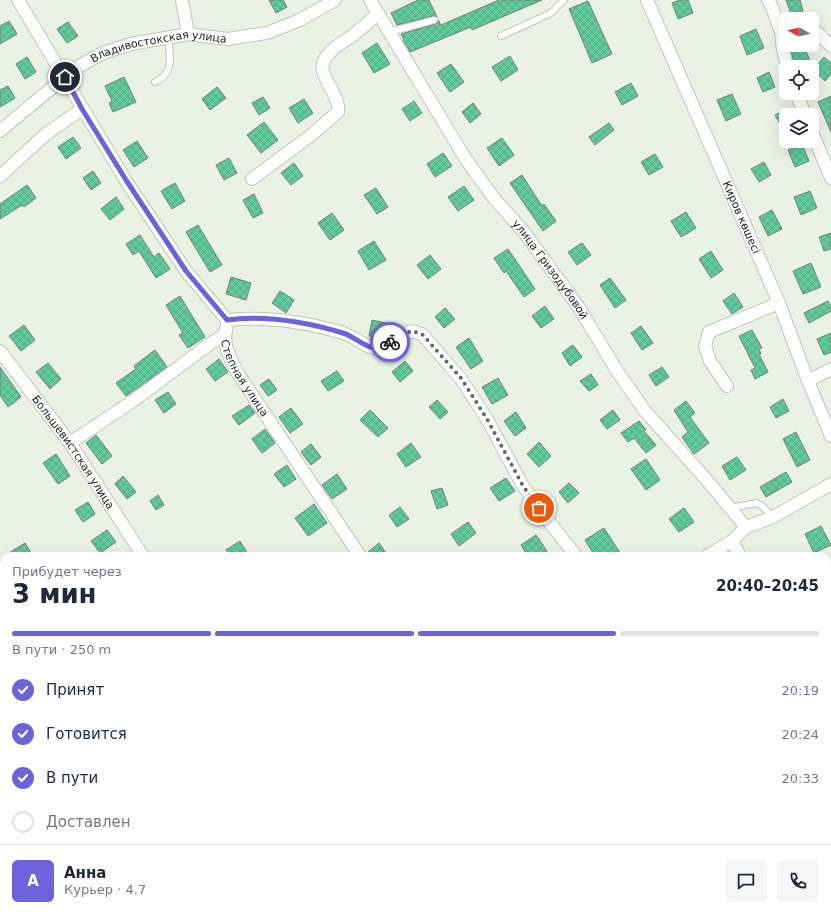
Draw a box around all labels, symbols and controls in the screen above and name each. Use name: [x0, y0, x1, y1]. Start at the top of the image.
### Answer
north arrow: [779, 12, 819, 52]
map controls: [779, 12, 819, 148]
street label: Владивостокская улица: [88, 28, 227, 66]
pin: [48, 60, 82, 94]
button: locate: [779, 60, 819, 100]
icon: home: [54, 66, 76, 88]
button: layers: [779, 108, 819, 148]
street label: Киров көшесі: [720, 179, 763, 256]
street label: улица Гризодубовой: [509, 217, 590, 322]
courier: [370, 322, 410, 362]
icon: bike: [379, 331, 401, 353]
street label: Степная улица: [218, 339, 271, 419]
street label: Большевистская улица: [29, 393, 117, 512]
pin: [522, 491, 556, 525]
icon: bag: [528, 497, 550, 519]
text: Прибудет через: [12, 564, 122, 579]
text: 20:40–20:45: [716, 577, 819, 595]
text: 3 мин: [12, 579, 97, 609]
text: В пути · 250 m: [12, 642, 111, 657]
icon: check: [12, 679, 34, 701]
text: Принят: [46, 681, 104, 699]
text: 20:19: [782, 683, 819, 698]
icon: check: [12, 723, 34, 745]
text: Готовится: [46, 725, 127, 743]
text: 20:24: [782, 727, 819, 742]
icon: check: [12, 767, 34, 789]
text: В пути: [46, 769, 98, 787]
text: 20:33: [782, 771, 819, 786]
text: Доставлен: [46, 813, 131, 831]
button: chat: [725, 860, 767, 902]
button: phone: [777, 860, 819, 902]
text: Анна: [64, 864, 106, 882]
text: А: [27, 872, 39, 890]
text: Курьер · 4.7: [64, 882, 146, 897]

